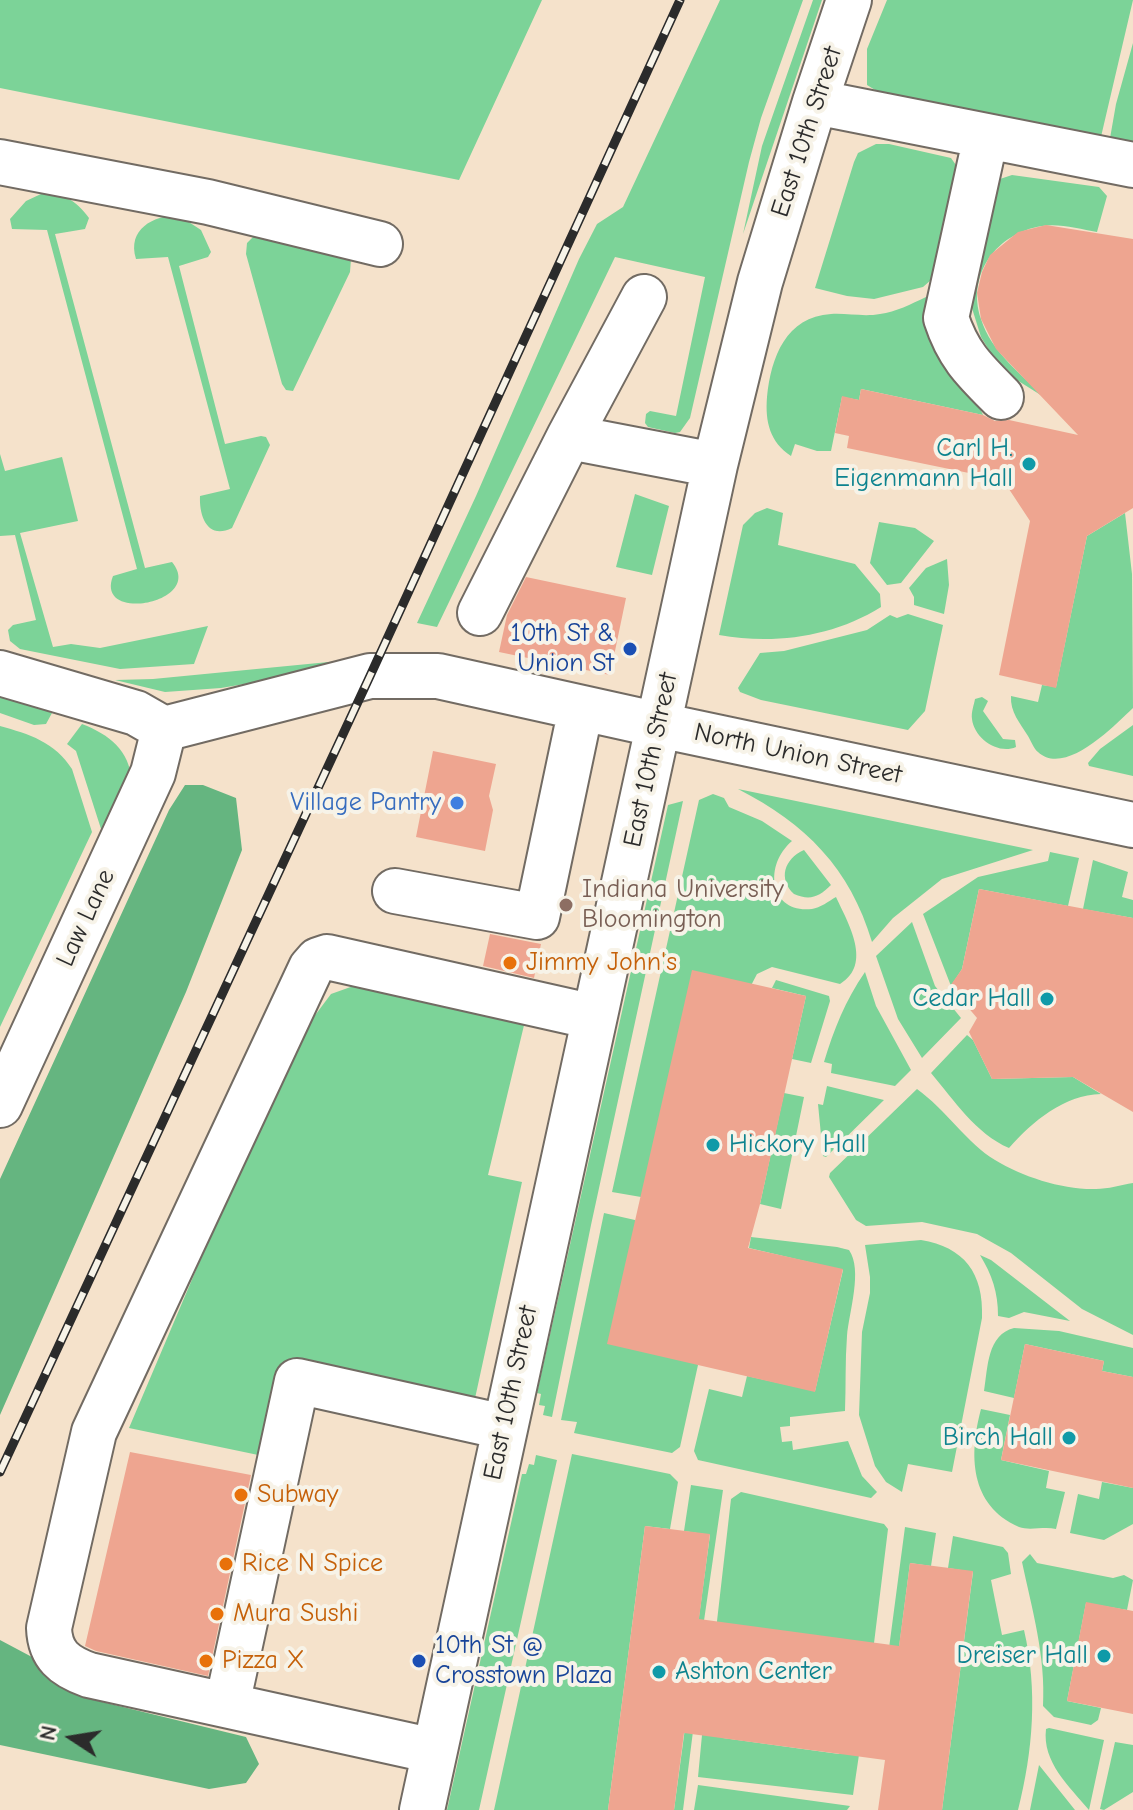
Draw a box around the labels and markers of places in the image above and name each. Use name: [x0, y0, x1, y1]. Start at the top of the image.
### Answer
place label: Carl H. Eigenmann Hall: [834, 433, 1013, 494]
marker: Carl H. Eigenmann Hall: [1020, 455, 1038, 473]
place label: 10th St & Union St: [511, 618, 614, 680]
marker: 10th St & Union St: [621, 640, 639, 658]
place label: Village Pantry: [290, 787, 441, 819]
marker: Village Pantry: [448, 794, 466, 812]
place label: Indiana University Bloomington: [582, 874, 784, 936]
marker: Indiana University Bloomington: [557, 896, 575, 914]
place label: Jimmy John's: [526, 947, 677, 979]
marker: Jimmy John's: [501, 954, 519, 972]
place label: Cedar Hall: [912, 983, 1031, 1015]
marker: Cedar Hall: [1038, 990, 1056, 1008]
place label: Hickory Hall: [729, 1129, 866, 1161]
marker: Hickory Hall: [704, 1136, 722, 1154]
place label: Birch Hall: [943, 1422, 1053, 1454]
marker: Birch Hall: [1060, 1429, 1078, 1447]
place label: Subway: [257, 1479, 338, 1511]
marker: Subway: [232, 1486, 250, 1504]
place label: Rice N Spice: [242, 1548, 383, 1580]
marker: Rice N Spice: [217, 1555, 235, 1573]
place label: Mura Sushi: [233, 1598, 358, 1630]
marker: Mura Sushi: [208, 1605, 226, 1623]
place label: 10th St @ Crosstown Plaza: [435, 1630, 613, 1692]
place label: Dreiser Hall: [957, 1640, 1088, 1672]
place label: Pizza X: [222, 1645, 304, 1677]
marker: Dreiser Hall: [1095, 1647, 1113, 1665]
marker: Pizza X: [197, 1652, 215, 1670]
marker: 10th St @ Crosstown Plaza: [410, 1652, 428, 1670]
place label: Ashton Center: [675, 1656, 832, 1688]
marker: Ashton Center: [650, 1663, 668, 1681]

